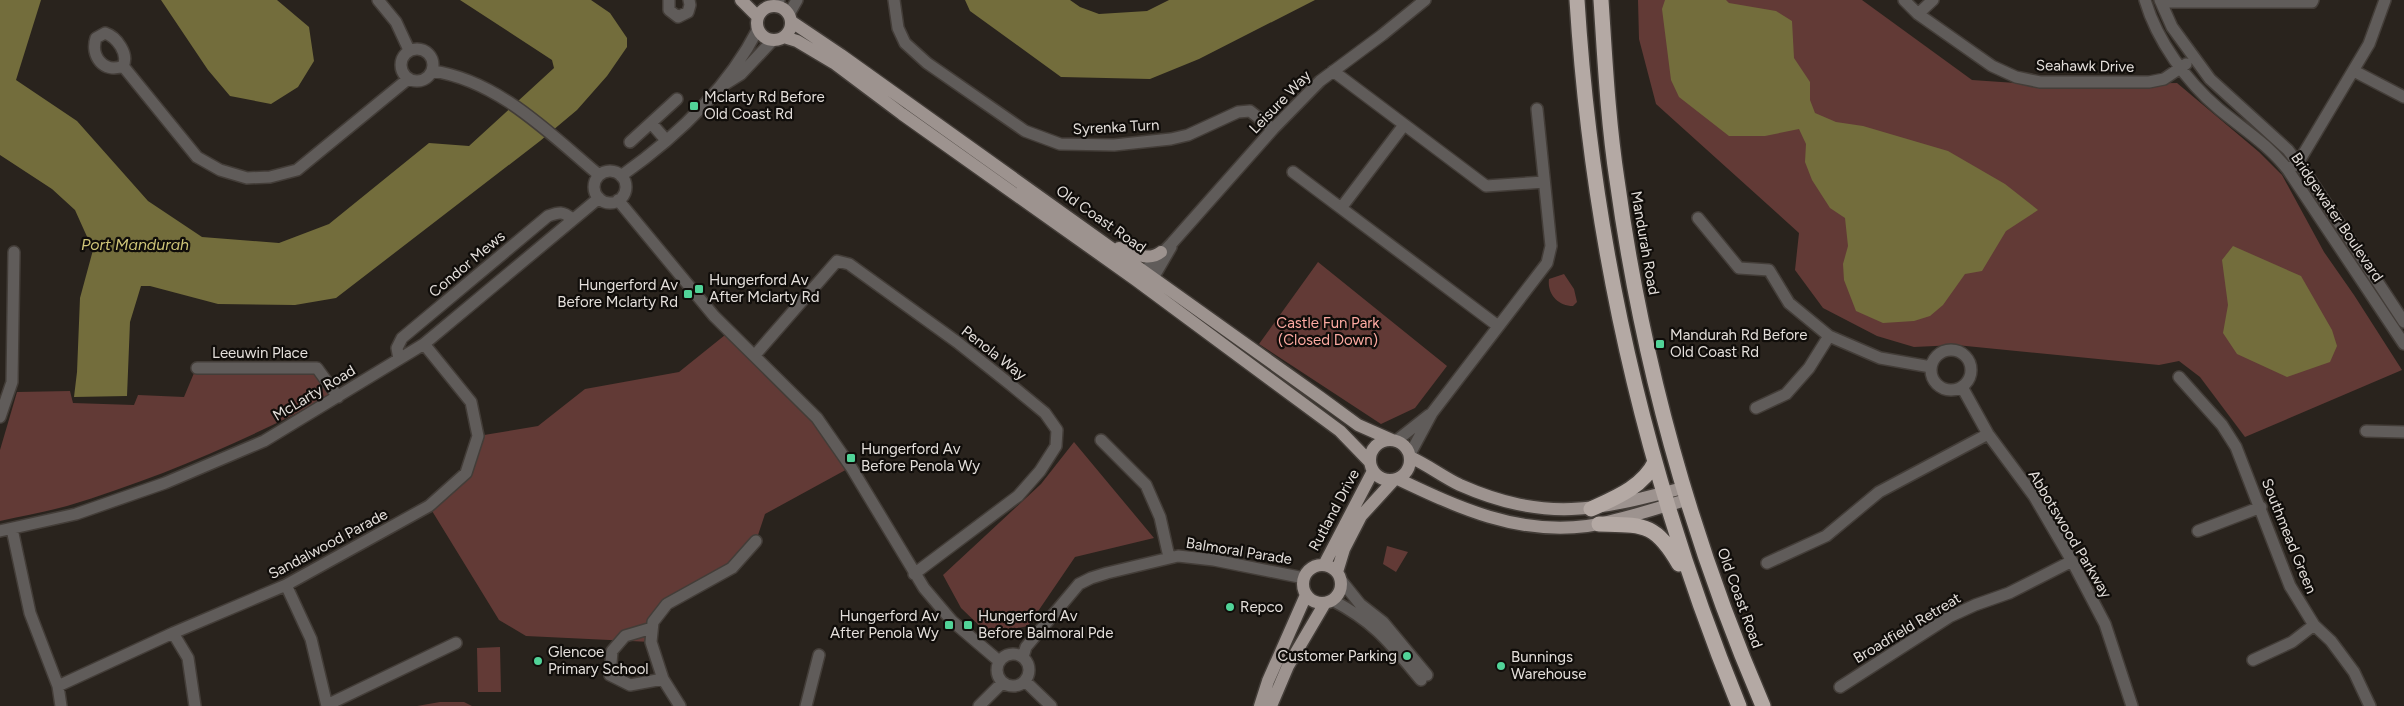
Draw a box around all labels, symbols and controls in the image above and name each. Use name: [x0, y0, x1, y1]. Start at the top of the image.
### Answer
street label: Seahawk Drive: [2036, 56, 2134, 76]
street label: Leisure Way: [1245, 67, 1315, 137]
place label: Mclarty Rd Before Old Coast Rd: [704, 88, 825, 123]
marker: Mclarty Rd Before Old Coast Rd: [688, 100, 700, 112]
street label: Syrenka Turn: [1072, 116, 1160, 138]
street label: Bridgewater Boulevard: [2287, 149, 2387, 285]
street label: Old Coast Road: [1053, 181, 1149, 257]
street label: Mandurah Road: [1627, 190, 1663, 296]
street label: Condor Mews: [425, 227, 509, 301]
water label: Port Mandurah: [81, 235, 189, 254]
place label: Hungerford Av After Mclarty Rd: [709, 271, 820, 306]
place label: Hungerford Av Before Mclarty Rd: [557, 276, 678, 311]
marker: Hungerford Av After Mclarty Rd: [693, 283, 705, 295]
marker: Hungerford Av Before Mclarty Rd: [682, 288, 694, 300]
park label: Castle Fun Park (Closed Down): [1276, 314, 1380, 349]
street label: Penola Way: [958, 322, 1030, 384]
place label: Mandurah Rd Before Old Coast Rd: [1670, 326, 1807, 361]
marker: Mandurah Rd Before Old Coast Rd: [1654, 338, 1666, 350]
street label: Leeuwin Place: [212, 344, 308, 362]
street label: McLarty Road: [269, 361, 359, 425]
place label: Hungerford Av Before Penola Wy: [861, 440, 980, 475]
marker: Hungerford Av Before Penola Wy: [845, 452, 857, 464]
street label: Rutland Drive: [1305, 466, 1363, 554]
street label: Abbotswood Parkway: [2025, 467, 2115, 601]
street label: Southmead Green: [2258, 476, 2320, 596]
street label: Sandalwood Parade: [265, 505, 391, 583]
street label: Balmoral Parade: [1185, 534, 1293, 568]
street label: Old Coast Road: [1714, 545, 1766, 651]
street label: Broadfield Retreat: [1850, 589, 1964, 667]
place label: Repco: [1240, 598, 1284, 616]
marker: Repco: [1224, 601, 1236, 613]
place label: Hungerford Av After Penola Wy: [830, 607, 939, 642]
place label: Hungerford Av Before Balmoral Pde: [978, 607, 1113, 642]
marker: Hungerford Av After Penola Wy: [943, 619, 955, 631]
marker: Hungerford Av Before Balmoral Pde: [962, 619, 974, 631]
place label: Glencoe Primary School: [548, 643, 649, 678]
place label: Customer Parking: [1278, 647, 1397, 665]
place label: Bunnings Warehouse: [1511, 648, 1586, 683]
marker: Customer Parking: [1401, 650, 1413, 662]
marker: Glencoe Primary School: [532, 655, 544, 667]
marker: Bunnings Warehouse: [1495, 660, 1507, 672]

